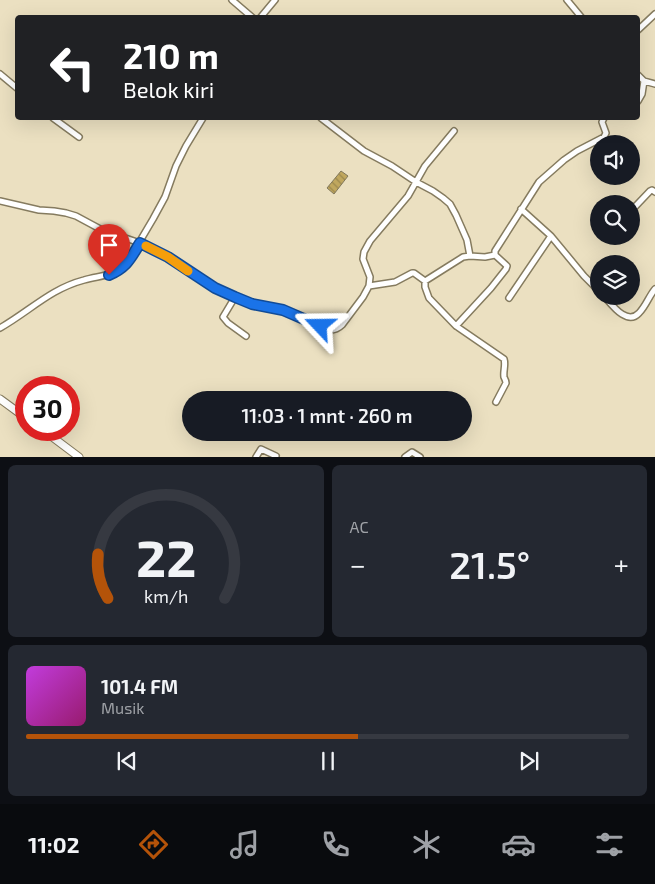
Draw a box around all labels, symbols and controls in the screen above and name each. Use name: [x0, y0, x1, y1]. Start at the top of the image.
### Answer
text: 210 m: [123, 34, 219, 76]
icon: left: [40, 35, 105, 100]
text: Belok kiri: [123, 76, 214, 102]
map controls: [590, 135, 640, 305]
button: sound: [590, 135, 640, 185]
button: search: [590, 195, 640, 245]
pin: [88, 224, 130, 275]
icon: arrive: [95, 231, 123, 259]
button: layers: [590, 255, 640, 305]
position arrow: [293, 299, 345, 351]
speed limit sign: 30: [15, 376, 80, 441]
text: 11:03 · 1 mnt · 260 m: [241, 404, 413, 427]
text: AC: [350, 517, 369, 536]
text: 22: [136, 525, 196, 587]
text: 21.5°: [449, 541, 530, 587]
text: −: [350, 547, 366, 581]
text: +: [614, 547, 629, 581]
text: km/h: [144, 585, 188, 607]
text: 101.4 FM: [101, 675, 178, 698]
text: Musik: [101, 698, 144, 717]
icon: previous: [113, 747, 141, 775]
icon: pause: [314, 747, 342, 775]
icon: next: [515, 747, 543, 775]
icon: directions: [136, 827, 171, 862]
icon: music: [227, 827, 262, 862]
icon: phone: [318, 827, 353, 862]
icon: climate: [409, 827, 444, 862]
icon: car: [501, 827, 536, 862]
icon: filters: [592, 827, 627, 862]
text: 11:02: [28, 831, 79, 857]

